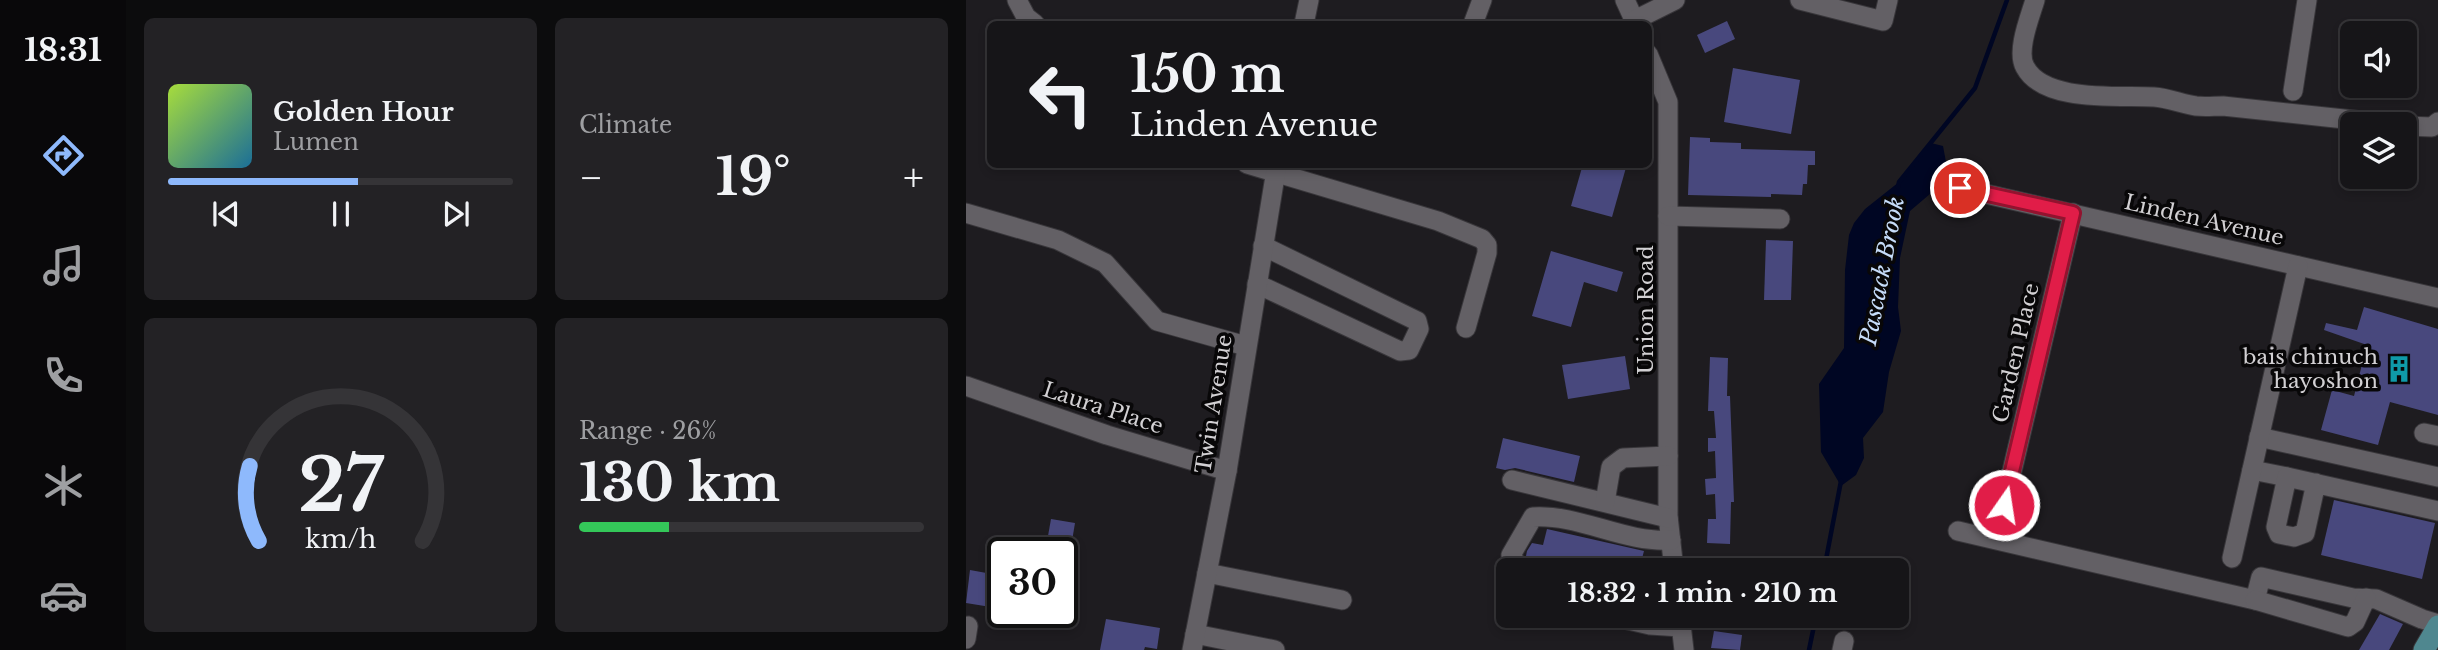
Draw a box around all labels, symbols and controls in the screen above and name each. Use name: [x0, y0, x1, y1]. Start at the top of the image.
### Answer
map controls: [2340, 21, 2417, 189]
button: sound: [2340, 21, 2417, 98]
text: 18:31: [24, 30, 102, 70]
text: 150 m: [1130, 44, 1285, 105]
icon: left: [1015, 49, 1106, 140]
text: Golden Hour: [273, 96, 454, 128]
text: Linden Avenue: [1130, 105, 1378, 145]
text: Climate: [579, 111, 672, 139]
button: layers: [2340, 112, 2417, 189]
text: Lumen: [273, 128, 359, 156]
icon: directions: [39, 131, 88, 180]
text: 19°: [716, 145, 791, 209]
text: −: [579, 154, 603, 201]
text: +: [903, 154, 924, 201]
pin: [1930, 158, 1990, 218]
icon: arrive: [1941, 169, 1979, 207]
street label: Linden Avenue: [2122, 189, 2286, 251]
water label: Pascack Brook: [1854, 194, 1910, 349]
icon: previous: [207, 195, 245, 233]
icon: pause: [322, 195, 360, 233]
icon: next: [437, 195, 475, 233]
icon: music: [39, 241, 88, 290]
street label: Union Road: [1633, 245, 1659, 375]
street label: Garden Place: [1987, 281, 2045, 425]
street label: Twin Avenue: [1190, 333, 1238, 475]
place label: bais chinuch hayoshon: [2242, 344, 2378, 394]
icon: phone: [39, 351, 88, 400]
building icon: bais chinuch hayoshon: [2384, 354, 2414, 384]
street label: Laura Place: [1040, 376, 1166, 440]
text: Range · 26%: [579, 417, 717, 445]
text: 27: [298, 440, 384, 531]
text: 130 km: [579, 451, 780, 515]
icon: climate: [39, 461, 88, 510]
position arrow: [1967, 468, 2041, 542]
text: km/h: [305, 524, 376, 555]
speed limit sign: 30: [987, 537, 1078, 628]
icon: car: [39, 571, 88, 620]
text: 18:32 · 1 min · 210 m: [1568, 577, 1837, 609]

